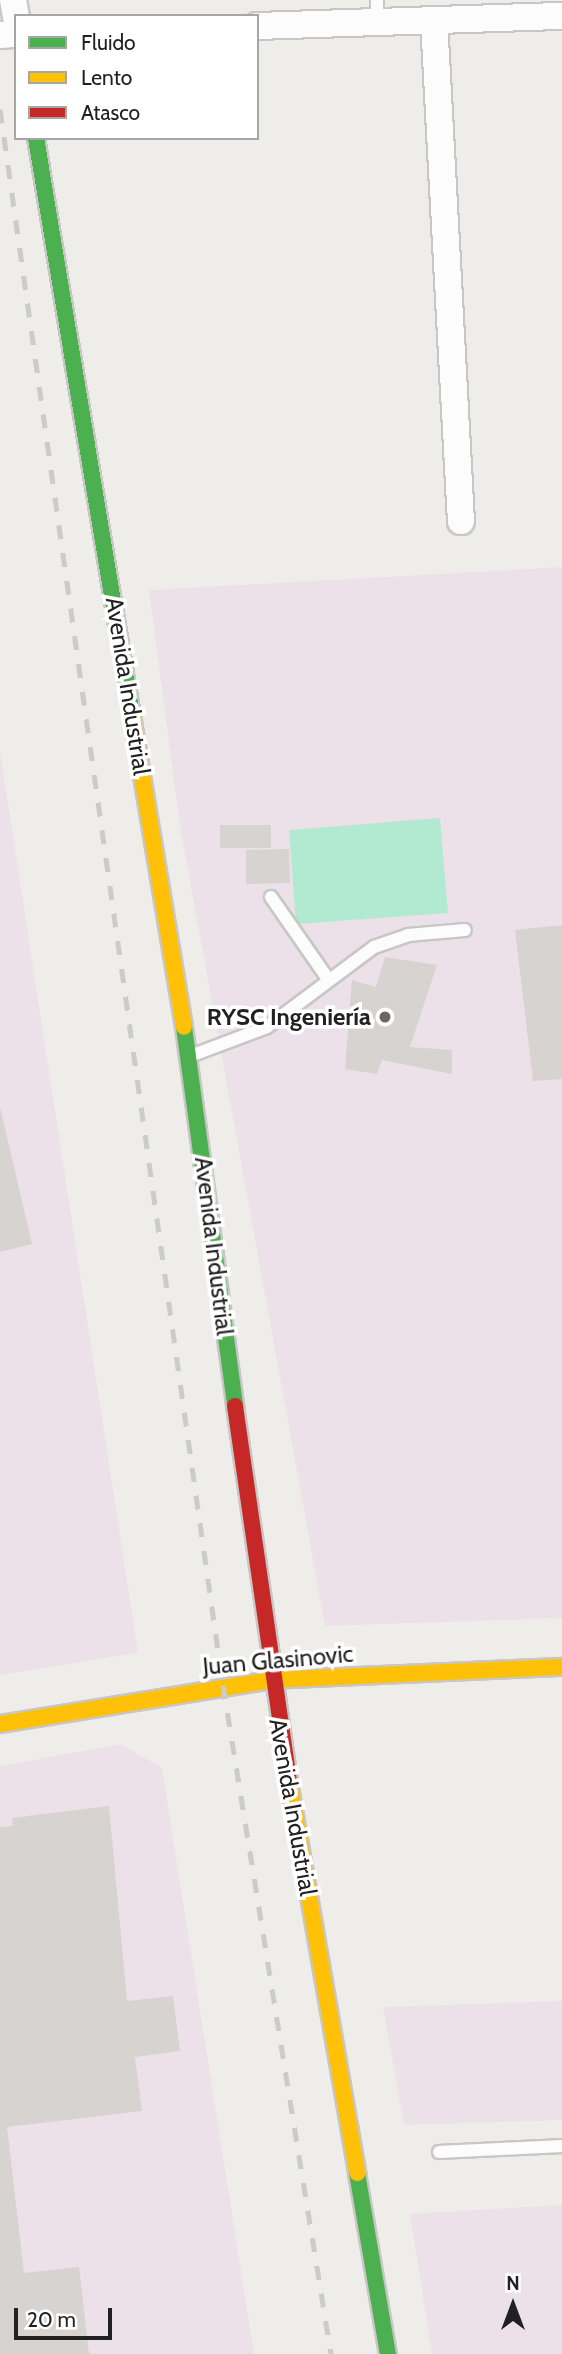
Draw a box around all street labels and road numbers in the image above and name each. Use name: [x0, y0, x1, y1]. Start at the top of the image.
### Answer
street label: Avenida Industrial: [100, 595, 156, 777]
street label: Avenida Industrial: [189, 1155, 239, 1337]
street label: Juan Glasinovic: [201, 1639, 355, 1681]
street label: Avenida Industrial: [263, 1716, 323, 1898]

